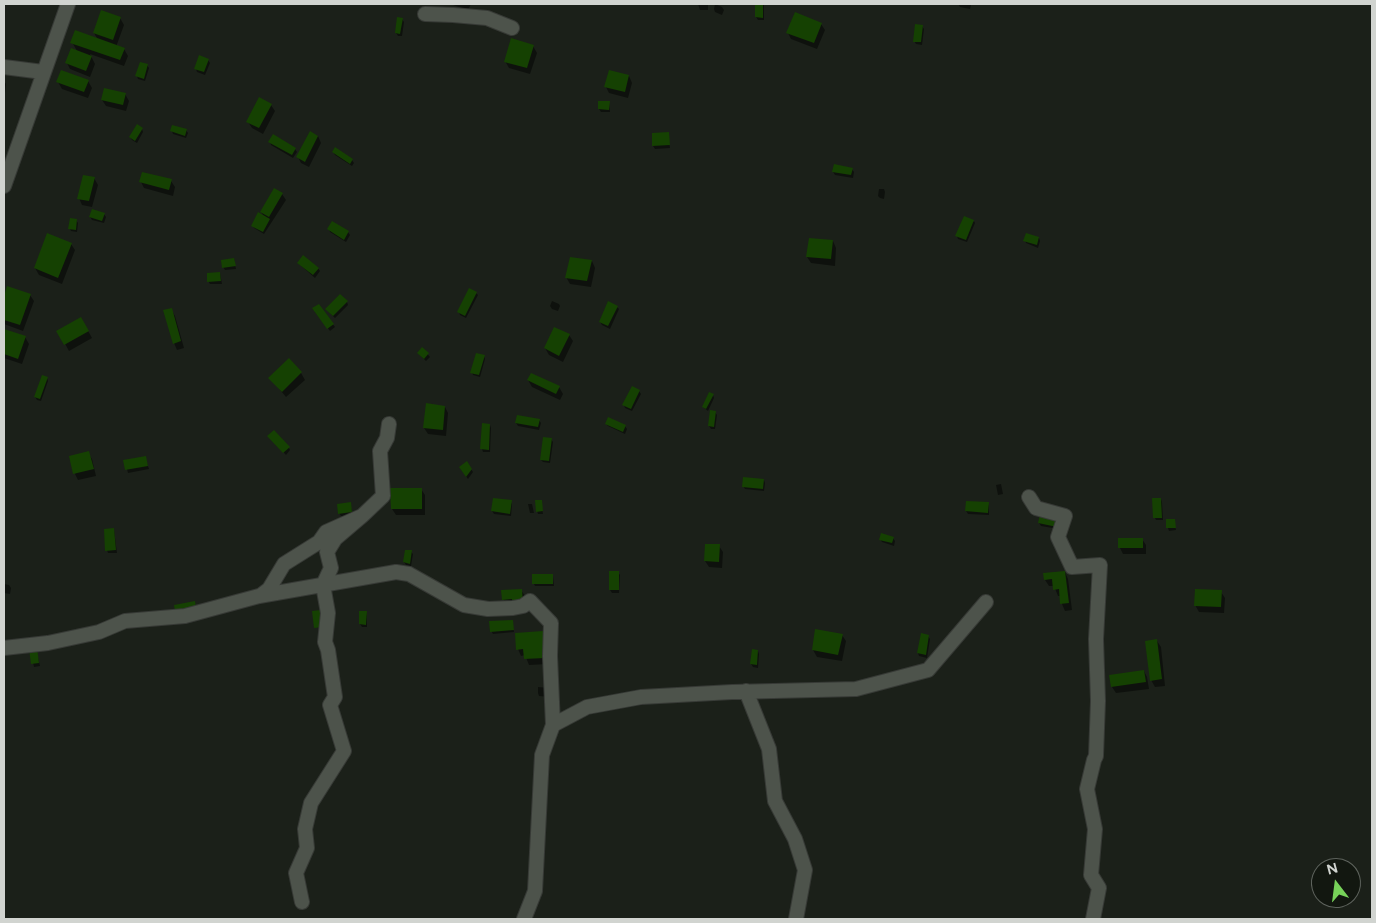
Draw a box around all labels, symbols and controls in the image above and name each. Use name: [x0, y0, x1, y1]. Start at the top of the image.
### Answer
north arrow: [1311, 858, 1361, 908]
text: N: [1325, 859, 1340, 879]

